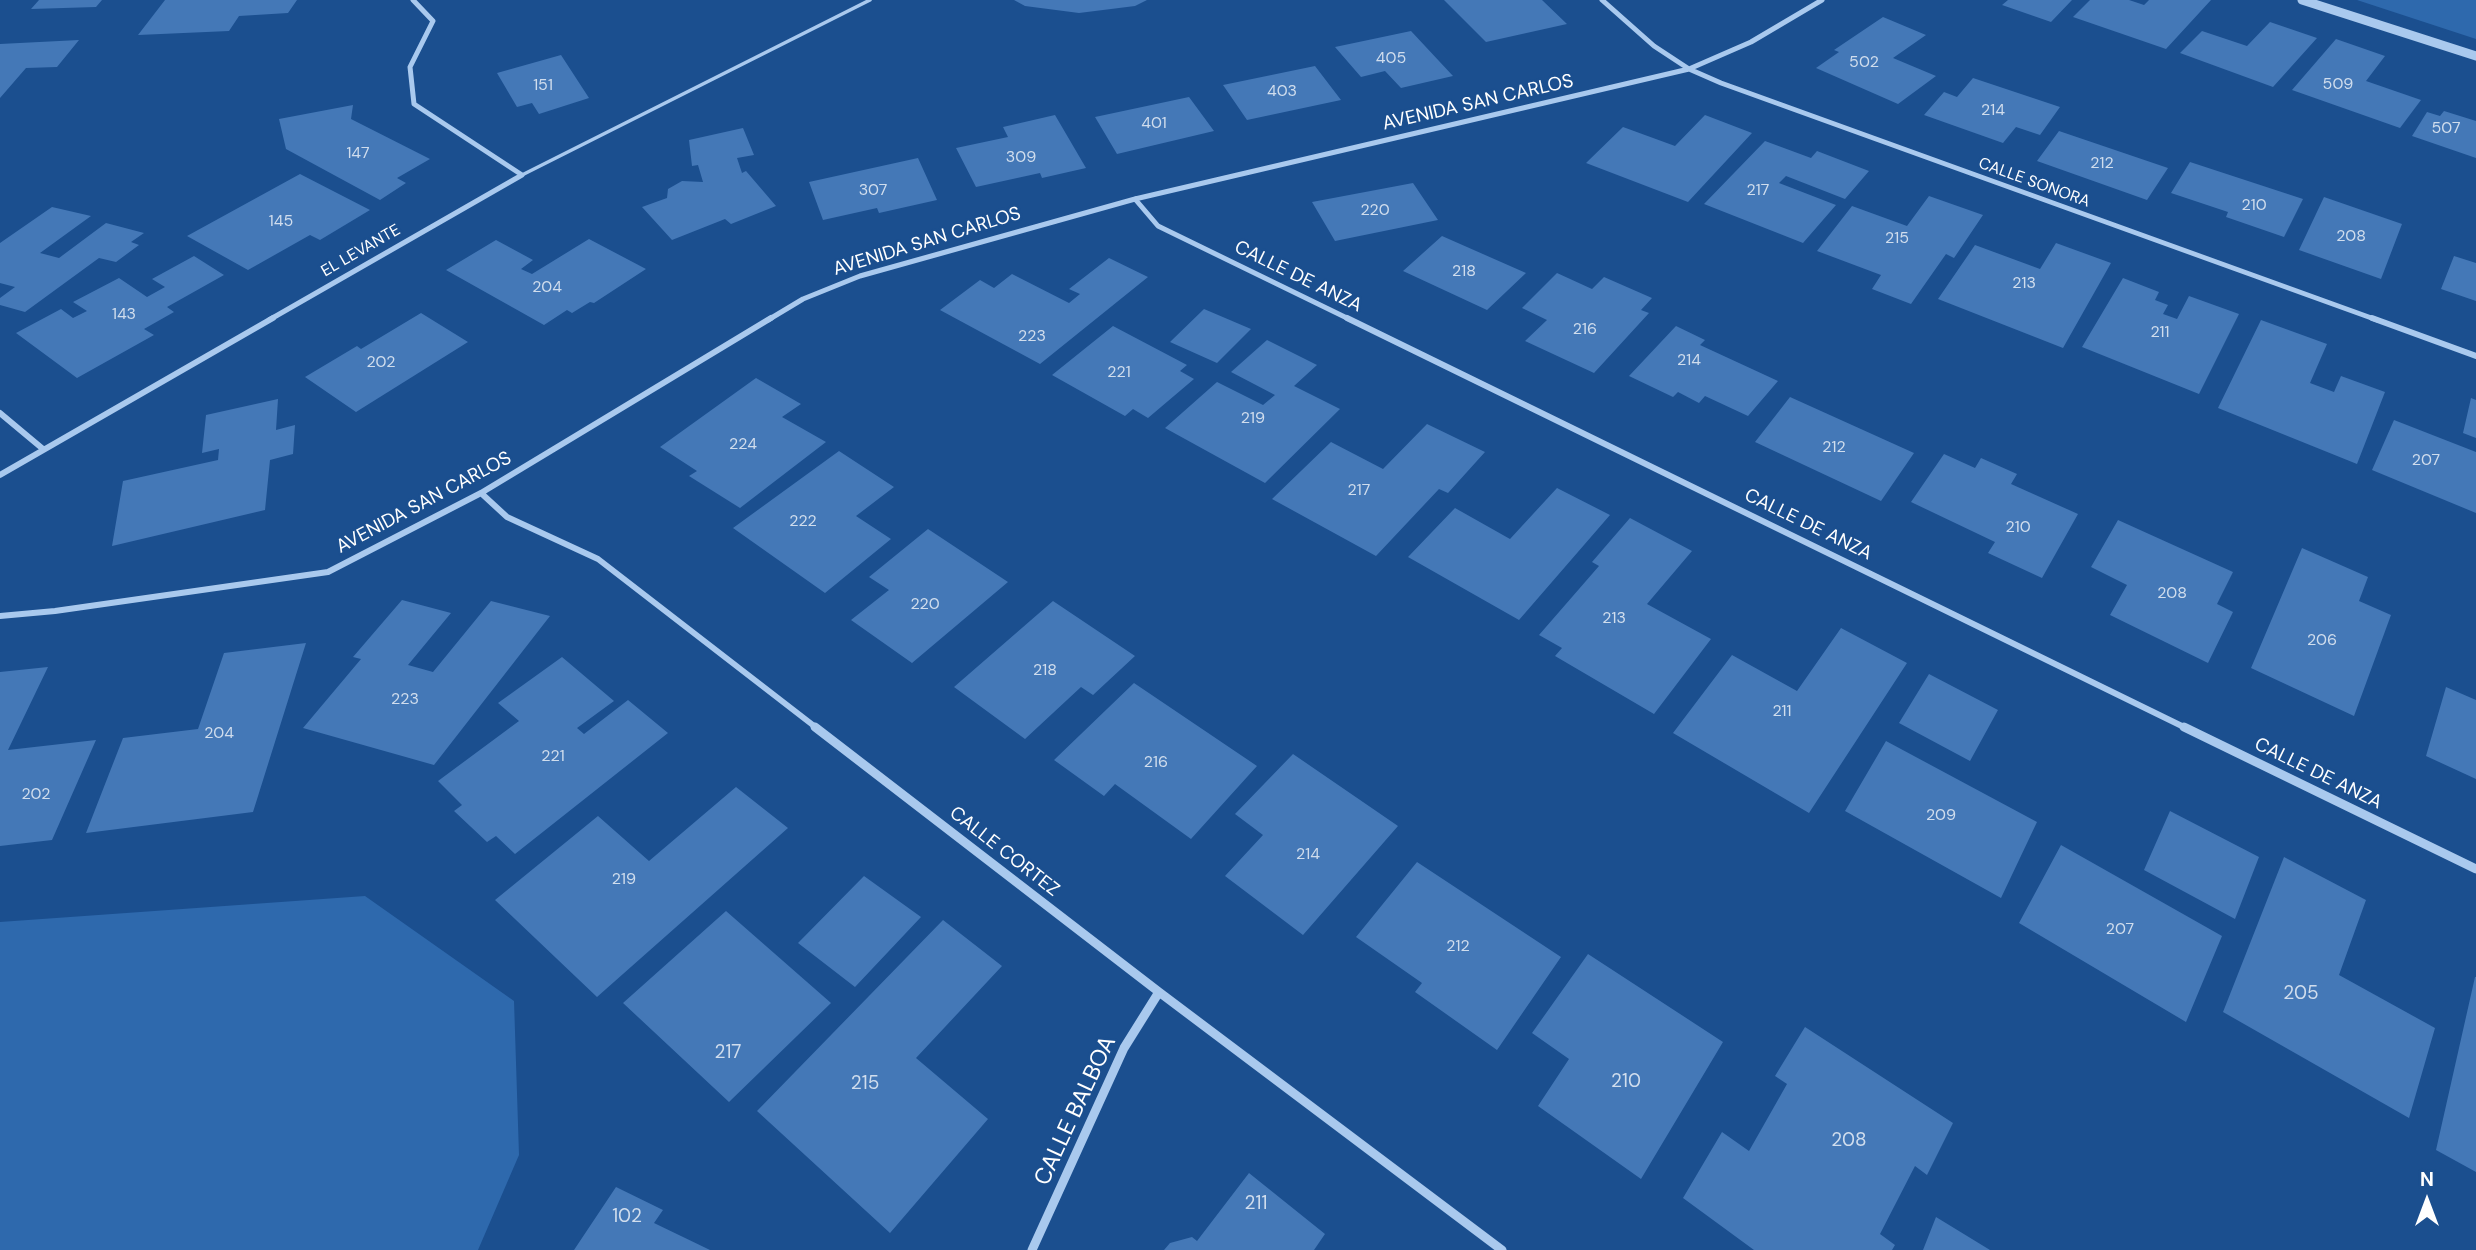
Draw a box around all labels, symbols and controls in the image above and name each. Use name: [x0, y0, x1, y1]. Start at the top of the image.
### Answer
house number: 405: [1376, 49, 1406, 69]
house number: 502: [1849, 53, 1879, 73]
street label: AVENIDA SAN CARLOS: [1380, 70, 1576, 136]
house number: 509: [2323, 75, 2353, 95]
house number: 151: [533, 76, 553, 96]
house number: 403: [1267, 82, 1297, 102]
house number: 214: [1981, 101, 2005, 121]
house number: 401: [1141, 114, 1167, 134]
house number: 507: [2431, 119, 2461, 139]
house number: 147: [346, 144, 370, 164]
house number: 309: [1006, 148, 1036, 168]
street label: CALLE SONORA: [1976, 154, 2092, 212]
house number: 212: [2090, 154, 2114, 174]
house number: 307: [859, 181, 887, 201]
house number: 217: [1747, 181, 1769, 201]
house number: 210: [2241, 196, 2267, 216]
house number: 220: [1360, 201, 1390, 221]
street label: AVENIDA SAN CARLOS: [830, 203, 1024, 281]
house number: 145: [269, 212, 293, 232]
street label: EL LEVANTE: [318, 221, 404, 281]
house number: 208: [2336, 227, 2366, 247]
house number: 215: [1885, 229, 1909, 249]
street label: CALLE DE ANZA: [1230, 236, 1366, 318]
house number: 218: [1452, 262, 1476, 282]
house number: 213: [2012, 274, 2036, 294]
house number: 204: [532, 278, 562, 298]
house number: 143: [112, 305, 136, 325]
house number: 216: [1573, 320, 1597, 340]
house number: 211: [2150, 323, 2170, 343]
house number: 223: [1018, 327, 1046, 347]
house number: 214: [1677, 351, 1701, 371]
house number: 202: [366, 353, 396, 373]
house number: 221: [1107, 363, 1131, 383]
house number: 219: [1241, 409, 1265, 429]
house number: 224: [729, 435, 757, 455]
house number: 212: [1822, 438, 1846, 458]
street label: AVENIDA SAN CARLOS: [333, 447, 515, 559]
house number: 207: [2412, 451, 2440, 471]
house number: 217: [1348, 481, 1370, 501]
street label: CALLE DE ANZA: [1740, 484, 1876, 566]
house number: 222: [789, 512, 817, 532]
house number: 210: [2005, 518, 2031, 538]
house number: 208: [2157, 584, 2187, 604]
house number: 220: [910, 595, 940, 615]
house number: 213: [1602, 609, 1626, 629]
house number: 206: [2307, 631, 2337, 651]
house number: 218: [1033, 661, 1057, 681]
house number: 223: [391, 690, 419, 710]
house number: 211: [1772, 702, 1792, 722]
house number: 204: [204, 724, 234, 744]
street label: CALLE DE ANZA: [2250, 733, 2386, 815]
house number: 221: [541, 747, 565, 767]
house number: 216: [1144, 753, 1168, 773]
house number: 202: [21, 785, 51, 805]
street label: CALLE CORTEZ: [945, 802, 1063, 902]
house number: 209: [1926, 806, 1956, 826]
house number: 214: [1296, 845, 1320, 865]
house number: 219: [612, 870, 636, 890]
house number: 207: [2106, 920, 2134, 940]
house number: 212: [1446, 937, 1470, 957]
house number: 205: [2283, 983, 2319, 1005]
street label: CALLE BALBOA: [1029, 1032, 1123, 1190]
house number: 217: [714, 1042, 742, 1064]
house number: 210: [1611, 1071, 1641, 1093]
house number: 215: [851, 1073, 879, 1095]
house number: 208: [1831, 1130, 1867, 1152]
north arrow: [2392, 1166, 2462, 1236]
text: N: [2420, 1167, 2434, 1192]
house number: 211: [1245, 1193, 1267, 1215]
house number: 102: [612, 1206, 642, 1228]

